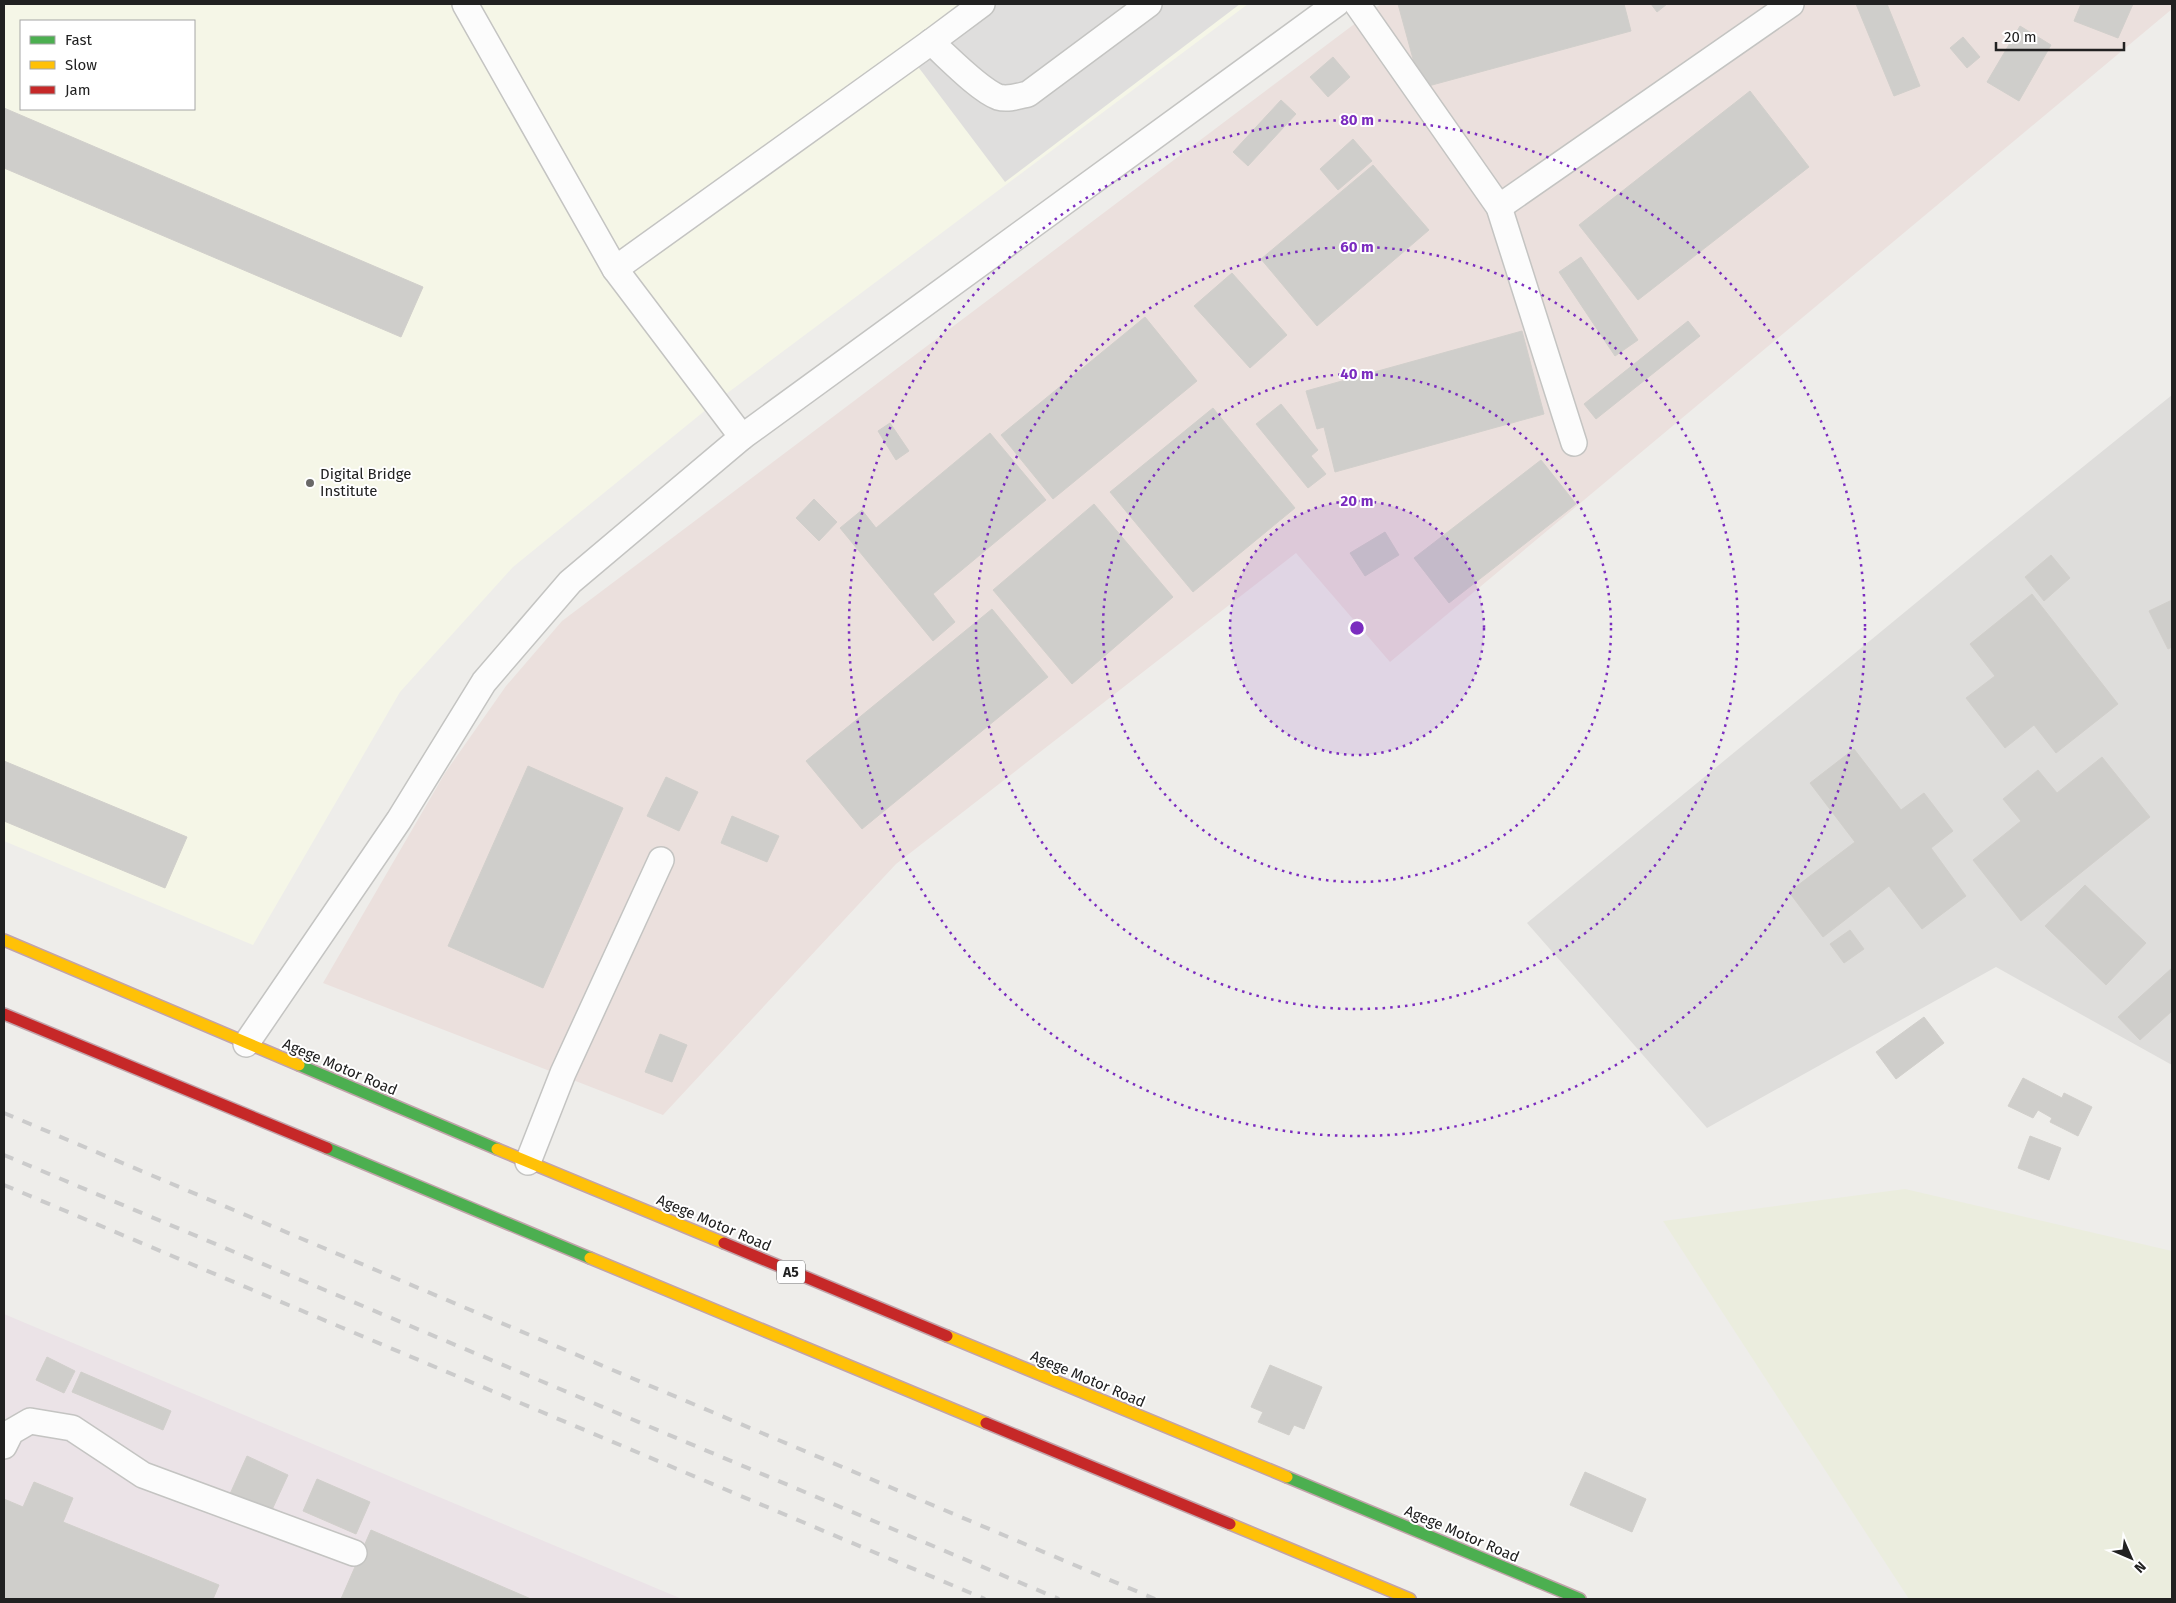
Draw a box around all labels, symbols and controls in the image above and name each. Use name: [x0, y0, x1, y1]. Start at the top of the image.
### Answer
legend: [20, 20, 195, 110]
scale bar: [1996, 20, 2124, 52]
text: 20 m: [2004, 28, 2037, 46]
text: Fast: [65, 31, 92, 49]
text: Slow: [65, 56, 97, 74]
text: Jam: [65, 81, 91, 99]
text: 80 m: [1340, 111, 1374, 129]
text: 60 m: [1340, 238, 1374, 256]
text: 40 m: [1340, 365, 1374, 383]
place label: Digital Bridge Institute: [320, 465, 411, 500]
marker: Digital Bridge Institute: [304, 477, 316, 489]
text: 20 m: [1341, 492, 1373, 510]
centre of rings: [1348, 619, 1366, 637]
street label: Agege Motor Road: [280, 1035, 400, 1099]
street label: Agege Motor Road: [654, 1191, 774, 1255]
road number: A5: [777, 1260, 805, 1284]
street label: Agege Motor Road: [1028, 1347, 1148, 1411]
street label: Agege Motor Road: [1402, 1502, 1522, 1566]
north arrow: [2106, 1533, 2156, 1583]
text: N: [2131, 1558, 2149, 1576]

